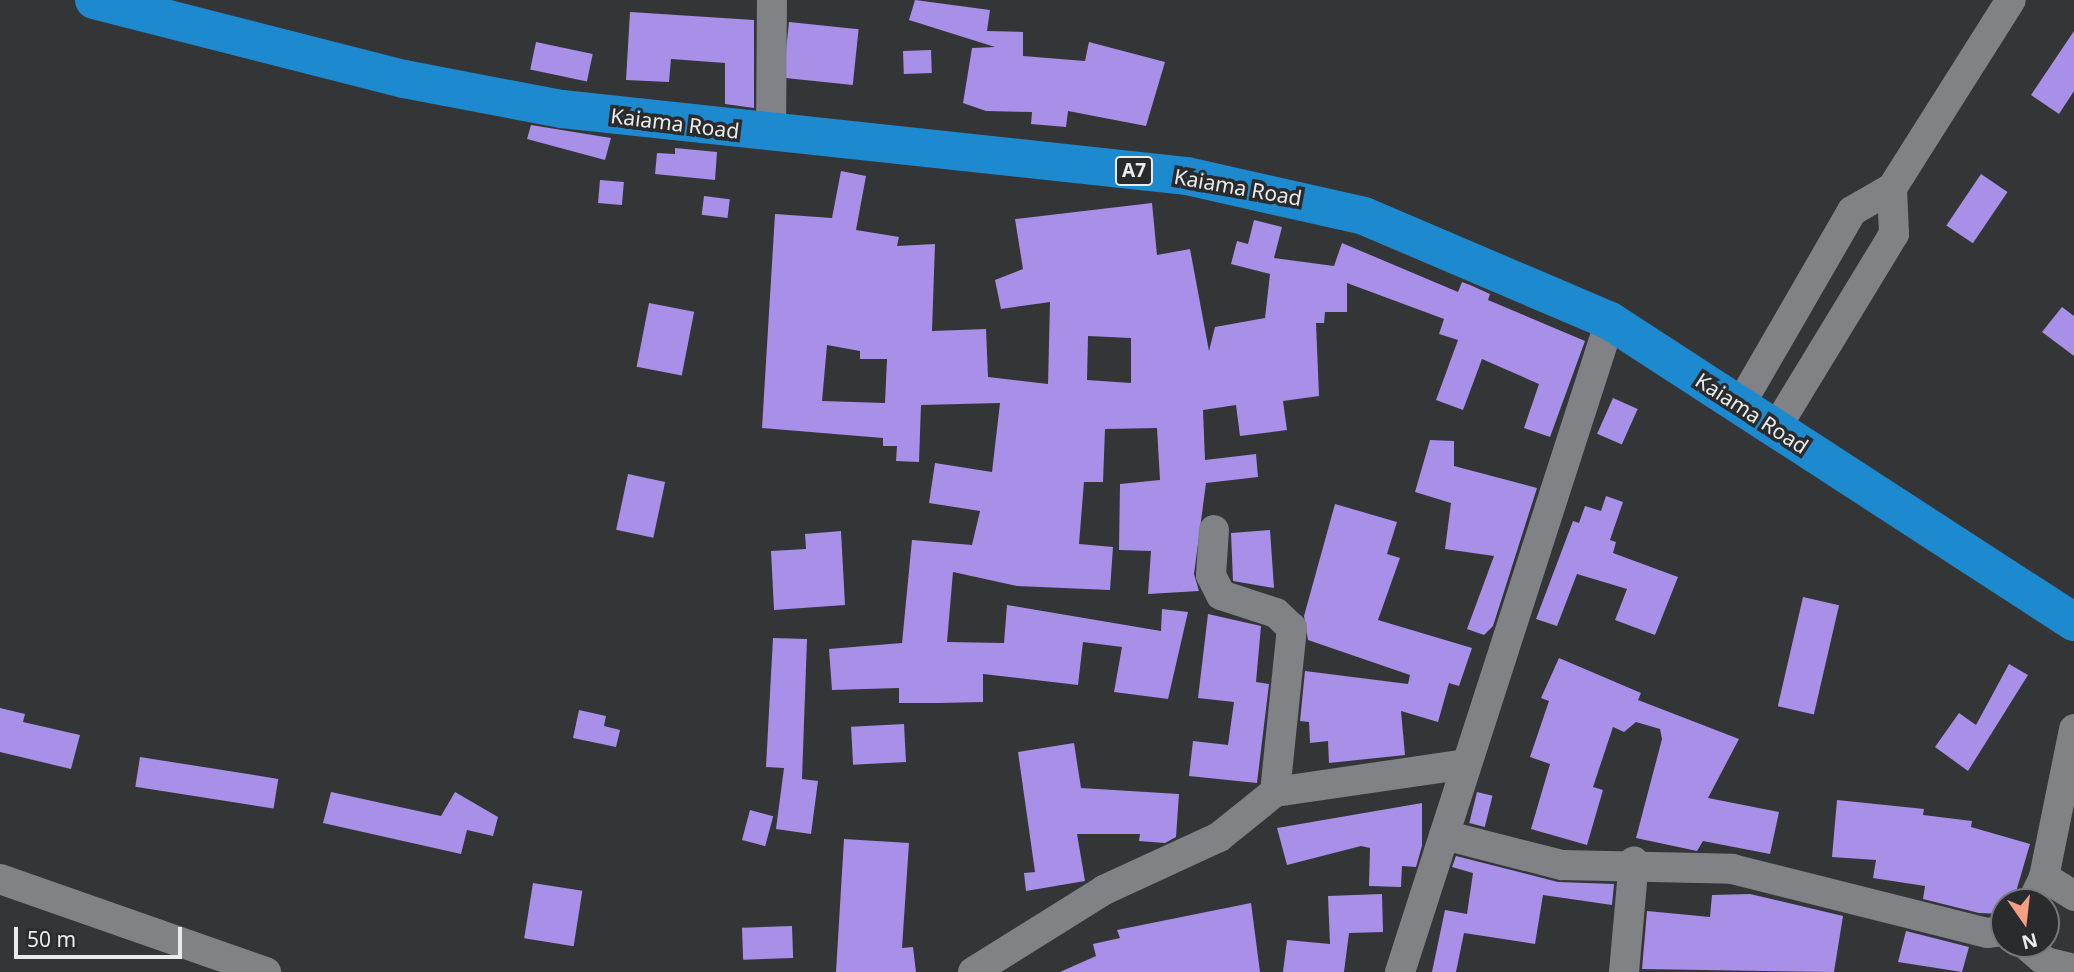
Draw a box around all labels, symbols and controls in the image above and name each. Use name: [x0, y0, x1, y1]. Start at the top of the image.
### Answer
street label: Kaiama Road: [609, 103, 741, 143]
road number: A7: [1115, 155, 1153, 186]
street label: Kaiama Road: [1172, 163, 1304, 211]
street label: Kaiama Road: [1691, 367, 1813, 459]
north arrow: [1990, 888, 2060, 958]
scale bar: [18, 912, 186, 956]
text: 50 m: [27, 925, 76, 953]
text: N: [2019, 927, 2040, 956]

